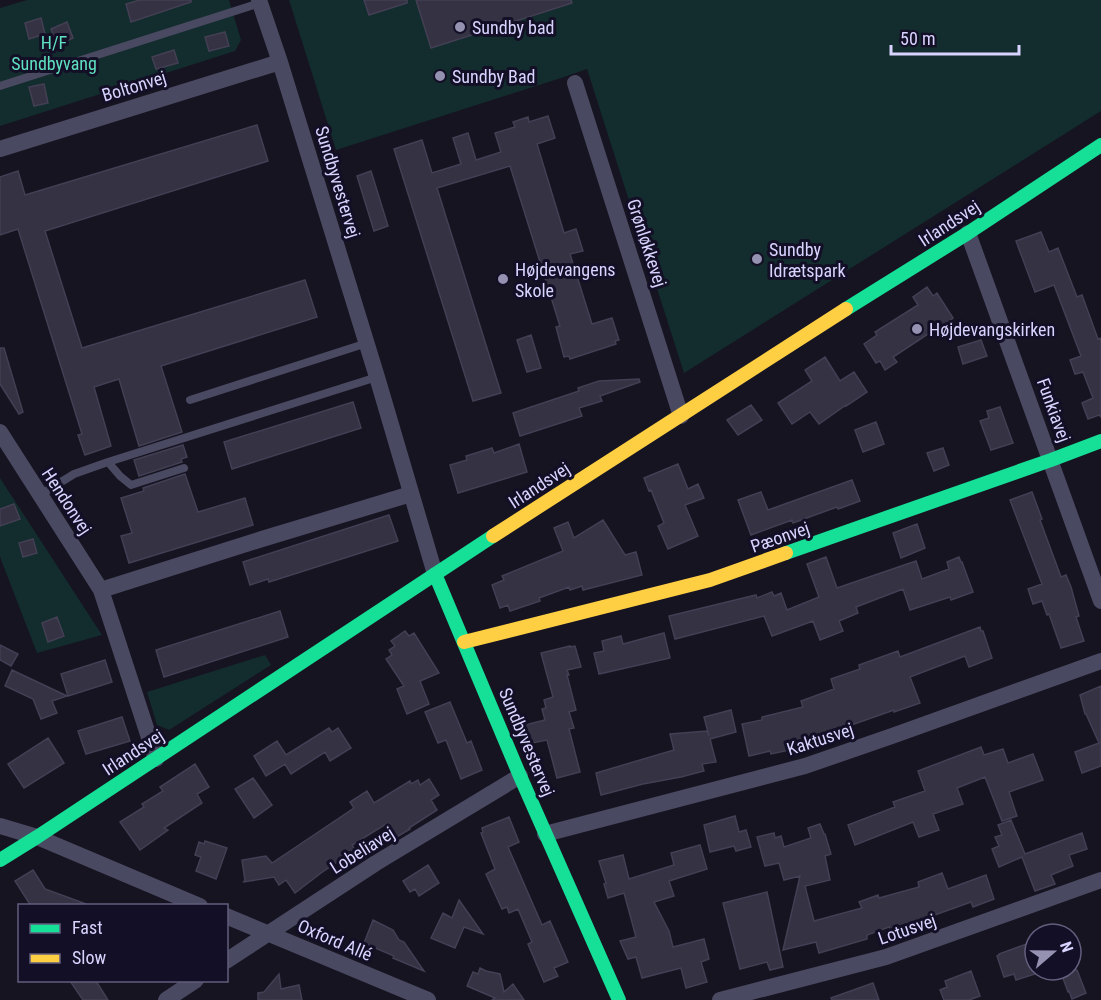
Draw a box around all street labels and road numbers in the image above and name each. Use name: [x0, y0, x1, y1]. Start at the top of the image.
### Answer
street label: Boltonvej: [99, 66, 169, 106]
street label: Sundbyvestervej: [311, 124, 365, 240]
street label: Irlandsvej: [914, 195, 984, 251]
street label: Grønløkkevej: [623, 196, 671, 290]
street label: Funkiavej: [1033, 375, 1075, 445]
street label: Irlandsvej: [504, 457, 574, 513]
street label: Hendonvej: [38, 464, 96, 538]
street label: Pæonvej: [748, 517, 812, 557]
street label: Sundbyvestervej: [495, 685, 559, 799]
street label: Kaktusvej: [784, 718, 856, 760]
street label: Irlandsvej: [98, 724, 168, 780]
street label: Lobeliavej: [326, 822, 398, 878]
street label: Lotusvej: [875, 909, 939, 949]
street label: Oxford Allé: [295, 915, 375, 965]

